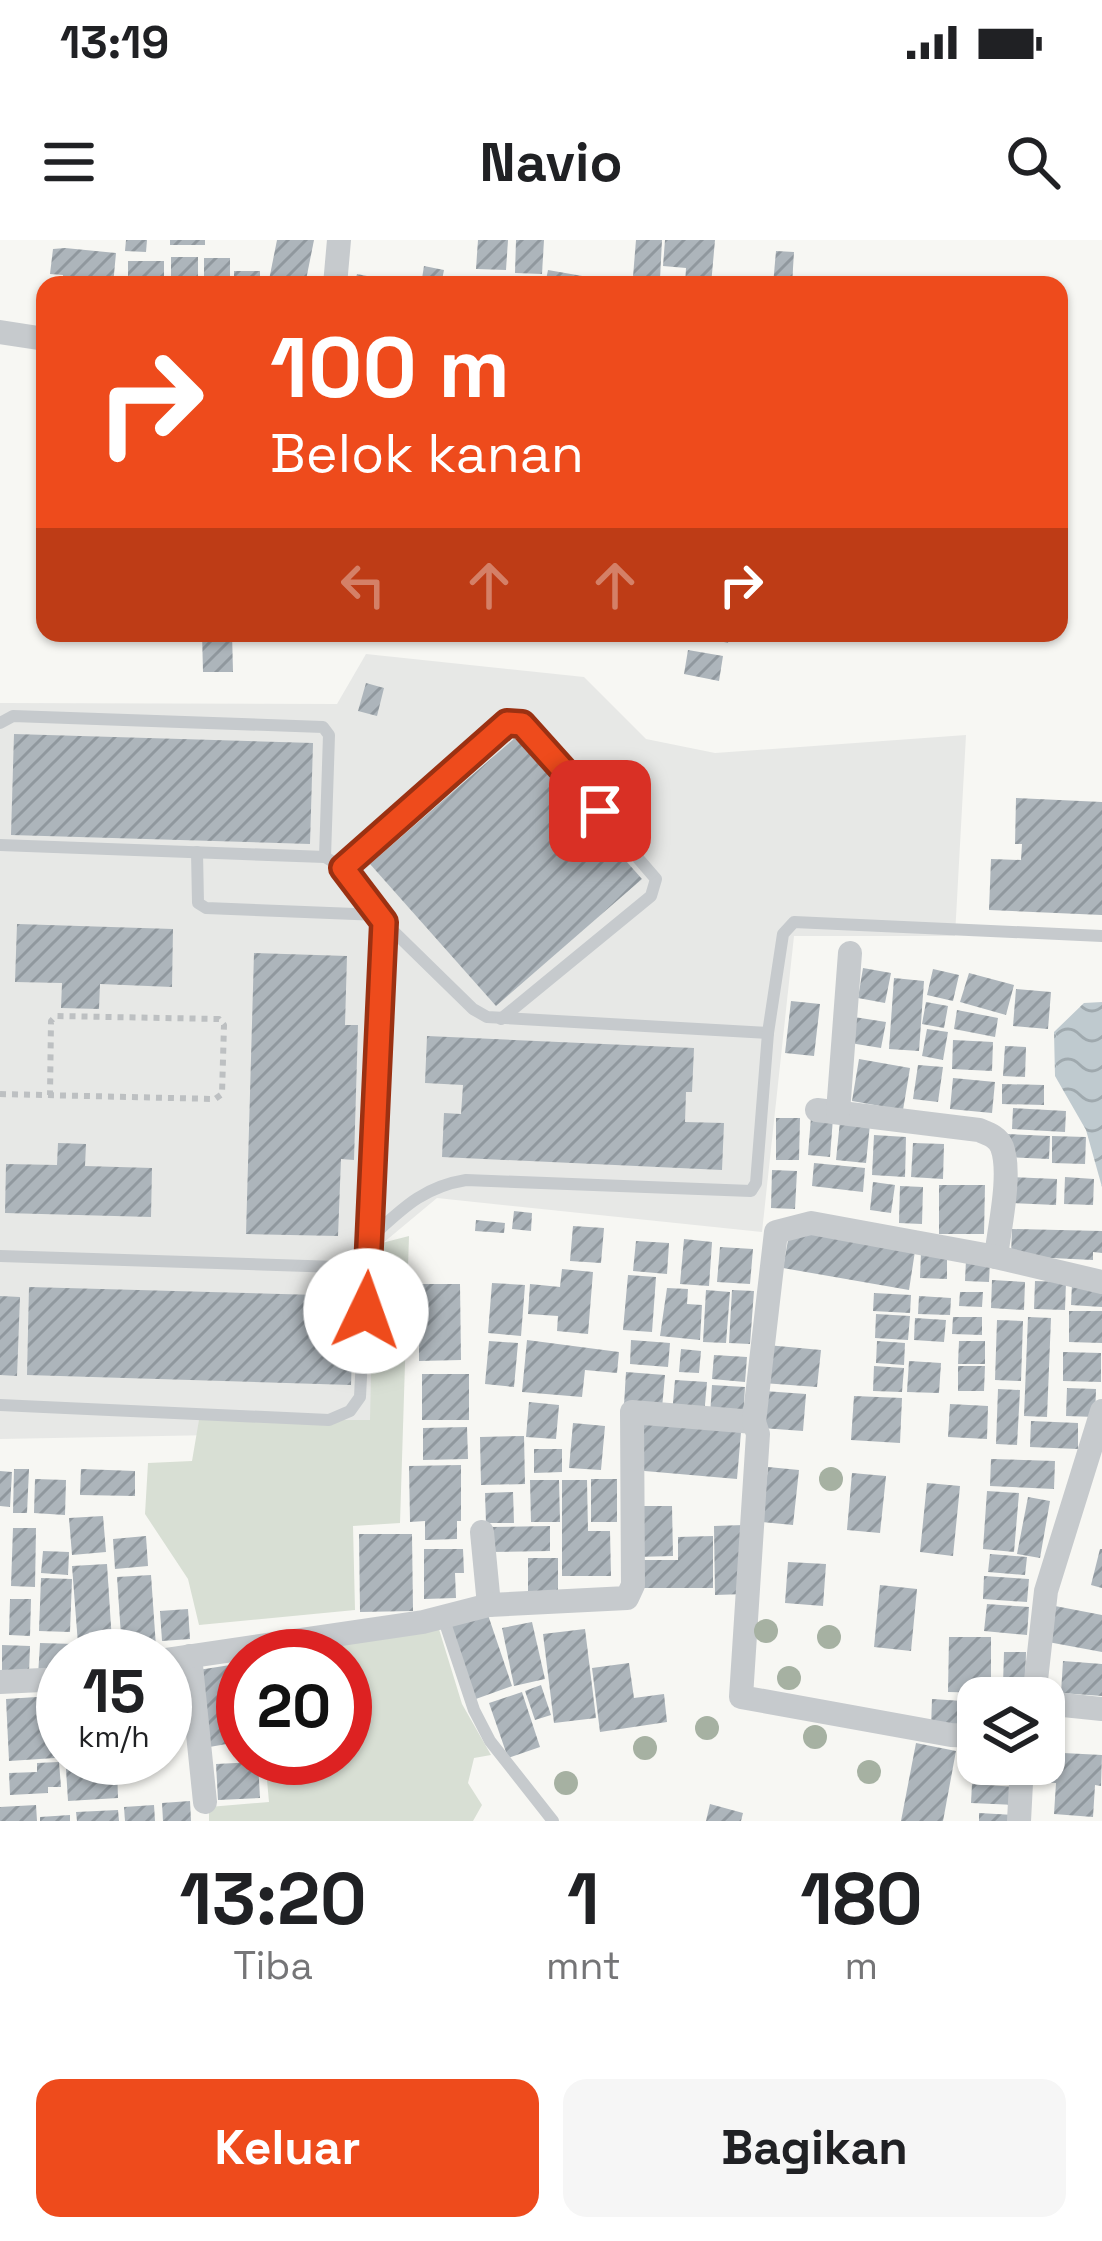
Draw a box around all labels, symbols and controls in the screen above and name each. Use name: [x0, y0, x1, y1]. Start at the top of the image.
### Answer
text: 13:19: [60, 14, 169, 71]
text: Navio: [480, 128, 622, 197]
icon: menu: [36, 129, 102, 195]
icon: search: [1000, 129, 1066, 195]
text: 100 m: [270, 314, 510, 422]
icon: right: [72, 324, 228, 480]
text: Belok kanan: [270, 419, 584, 488]
icon: left: [330, 552, 396, 618]
icon: ahead: [456, 552, 522, 618]
icon: ahead: [582, 552, 648, 618]
icon: right: [708, 552, 774, 618]
pin: [549, 760, 651, 862]
icon: arrive: [567, 778, 633, 844]
position arrow: [303, 1248, 429, 1374]
speed limit sign: 20: [216, 1629, 372, 1785]
text: 15: [82, 1653, 146, 1730]
map controls: [957, 1677, 1065, 1785]
button: layers: [957, 1677, 1065, 1785]
text: km/h: [78, 1717, 150, 1756]
text: 13:20: [179, 1853, 367, 1945]
text: 1: [567, 1853, 600, 1945]
text: 180: [800, 1853, 923, 1945]
text: Tiba: [233, 1941, 313, 1990]
text: mnt: [546, 1941, 621, 1990]
text: m: [845, 1941, 878, 1990]
button: Keluar: [36, 2079, 539, 2217]
button: Bagikan: [563, 2079, 1066, 2217]

